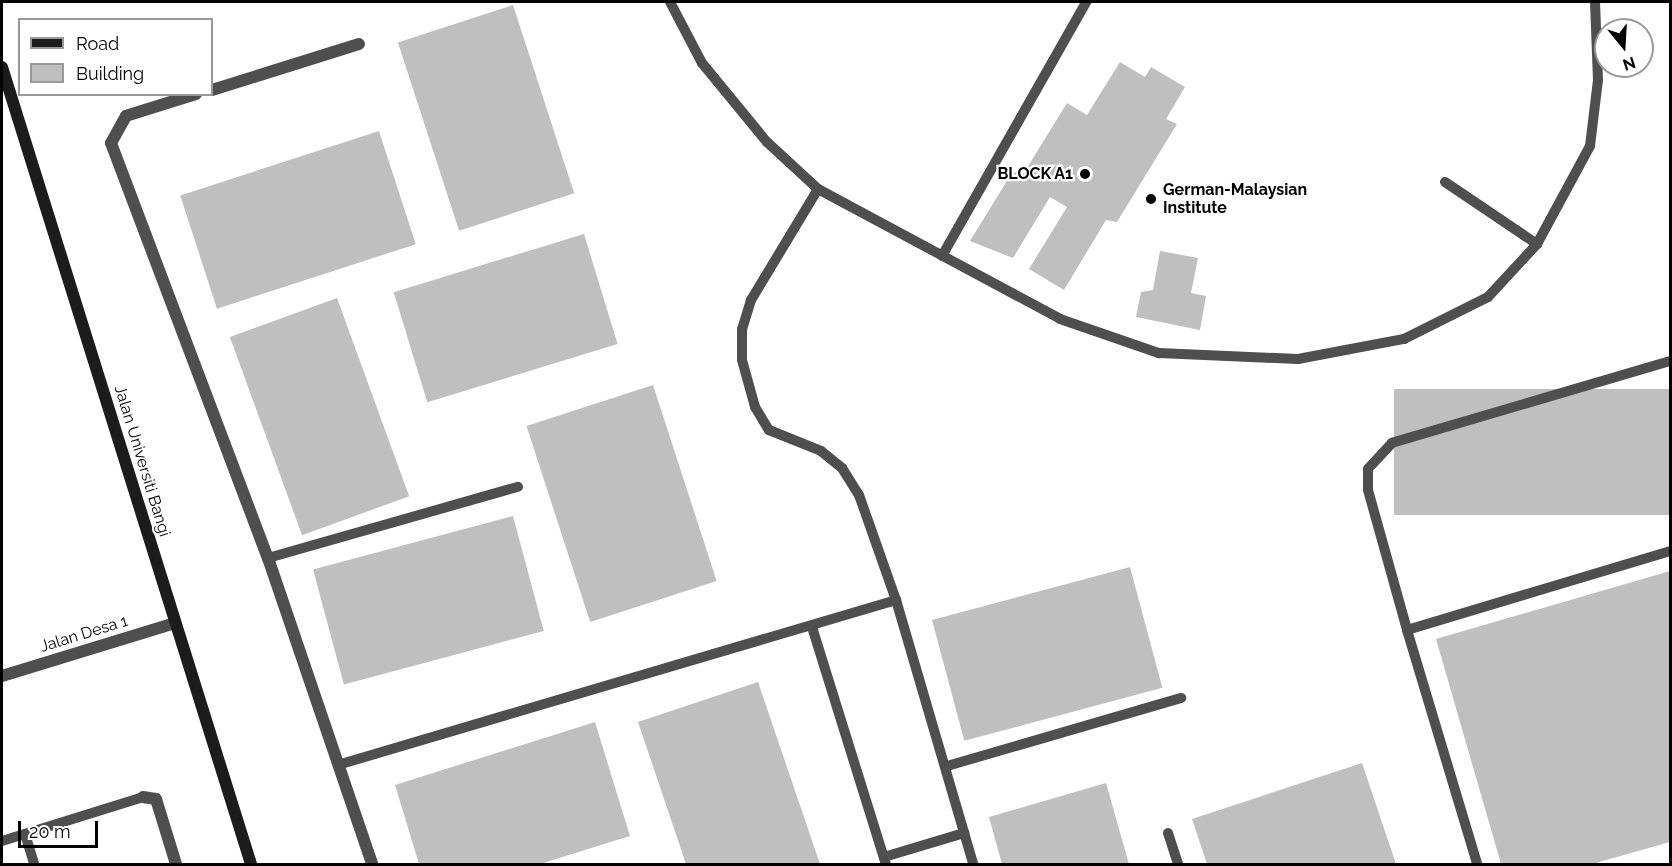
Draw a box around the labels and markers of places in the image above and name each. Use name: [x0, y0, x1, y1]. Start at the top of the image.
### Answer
place label: BLOCK A1: [997, 164, 1073, 184]
marker: BLOCK A1: [1078, 167, 1092, 181]
place label: German-Malaysian Institute: [1163, 180, 1307, 218]
marker: German-Malaysian Institute: [1144, 192, 1158, 206]

